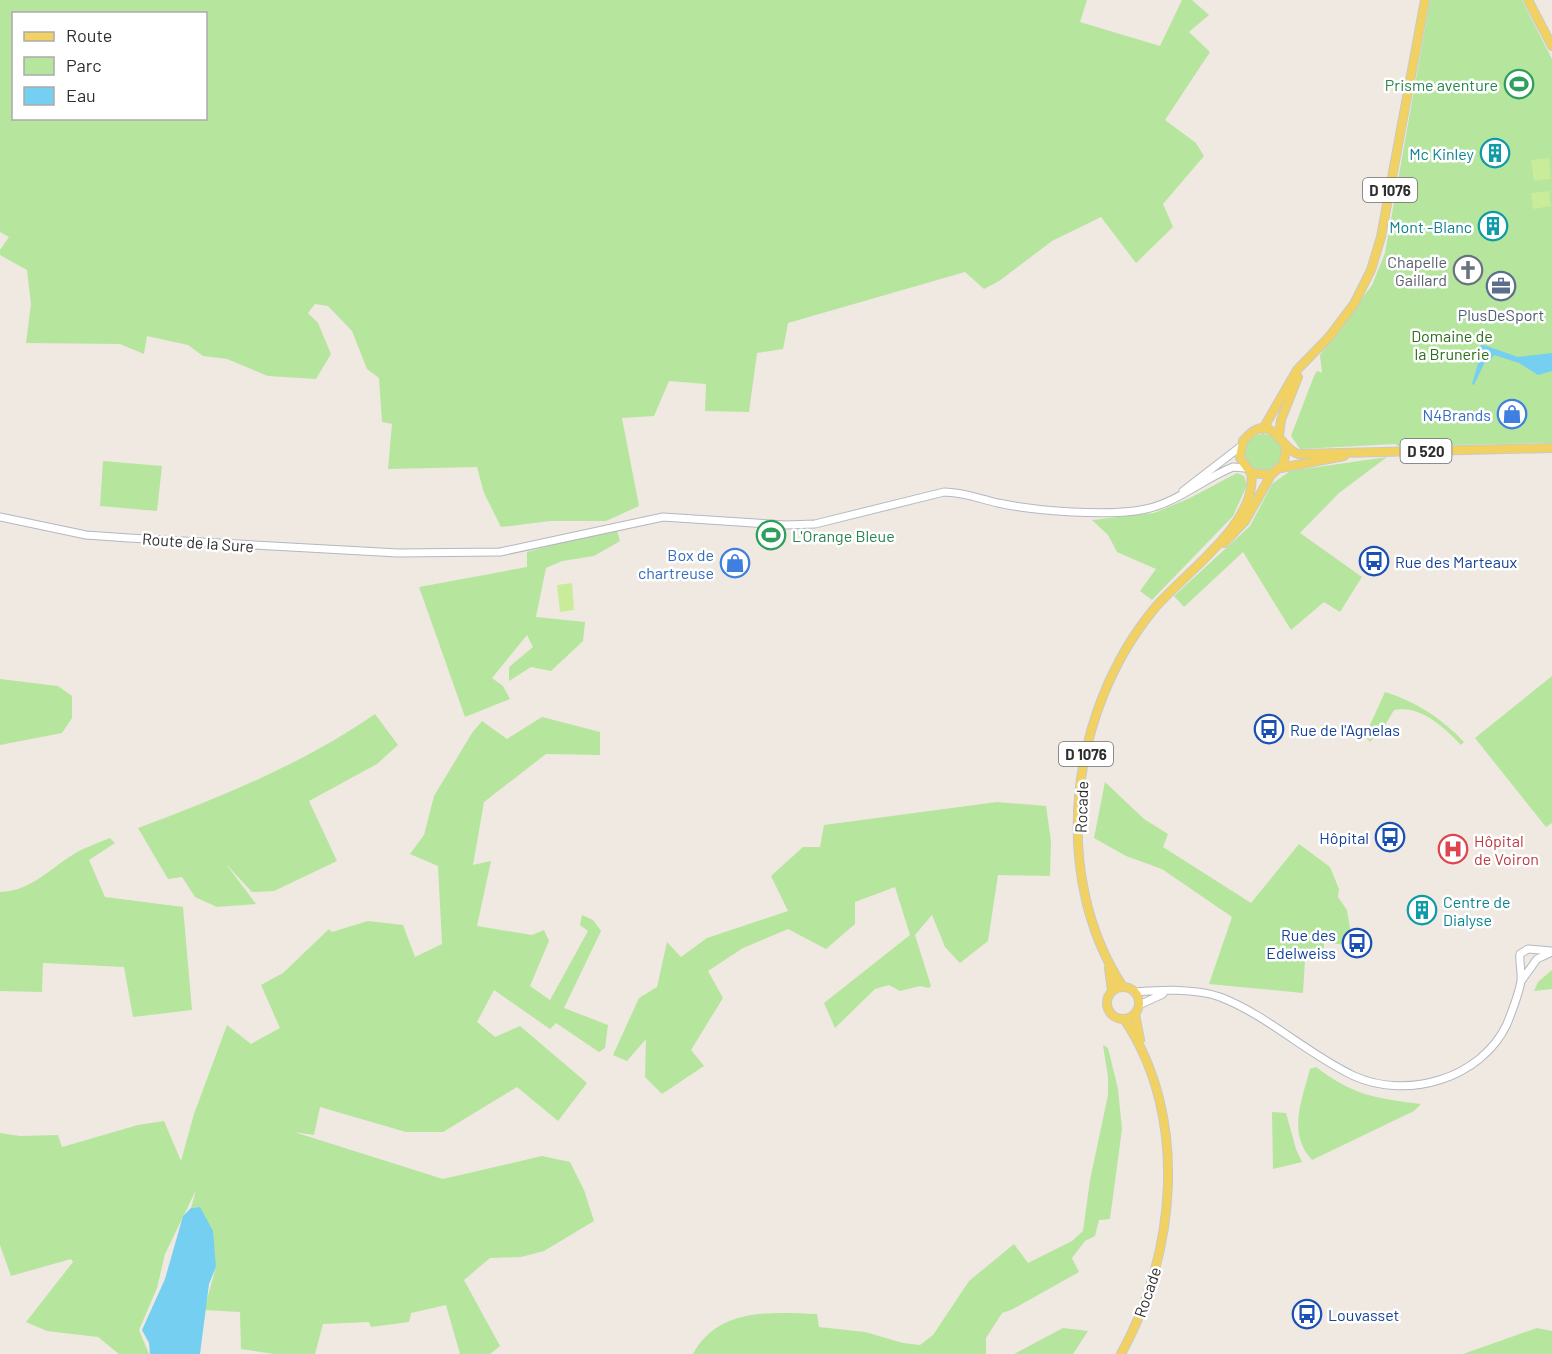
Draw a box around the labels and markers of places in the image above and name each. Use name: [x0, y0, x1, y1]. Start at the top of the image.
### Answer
sports icon: Prisme aventure: [1503, 68, 1535, 100]
place label: Prisme aventure: [1385, 75, 1498, 94]
building icon: Mc Kinley: [1479, 137, 1511, 169]
place label: Mc Kinley: [1409, 144, 1475, 163]
building icon: Mont -Blanc: [1477, 210, 1509, 242]
place label: Mont -Blanc: [1389, 217, 1472, 236]
place label: Chapelle Gaillard: [1387, 252, 1447, 289]
church icon: Chapelle Gaillard: [1452, 254, 1484, 286]
office icon: PlusDeSport: [1485, 270, 1517, 302]
place label: PlusDeSport: [1458, 305, 1544, 324]
shop icon: N4Brands: [1496, 398, 1528, 430]
place label: N4Brands: [1422, 405, 1491, 424]
sports icon: L'Orange Bleue: [755, 519, 787, 551]
place label: L'Orange Bleue: [792, 526, 895, 545]
place label: Box de chartreuse: [638, 545, 714, 582]
bus stop icon: Rue des Marteaux: [1358, 545, 1390, 577]
shop icon: Box de chartreuse: [719, 547, 751, 579]
place label: Rue des Marteaux: [1395, 552, 1518, 571]
bus stop icon: Rue de l'Agnelas: [1253, 713, 1285, 745]
place label: Rue de l'Agnelas: [1290, 720, 1400, 739]
bus stop icon: Hôpital: [1374, 821, 1406, 853]
place label: Hôpital: [1319, 828, 1369, 847]
place label: Hôpital de Voiron: [1474, 831, 1539, 868]
hospital icon: Hôpital de Voiron: [1437, 833, 1469, 865]
place label: Centre de Dialyse: [1443, 892, 1510, 929]
building icon: Centre de Dialyse: [1406, 894, 1438, 926]
place label: Rue des Edelweiss: [1266, 925, 1336, 962]
bus stop icon: Rue des Edelweiss: [1341, 927, 1373, 959]
bus stop icon: Louvasset: [1291, 1298, 1323, 1330]
place label: Louvasset: [1328, 1305, 1399, 1324]

